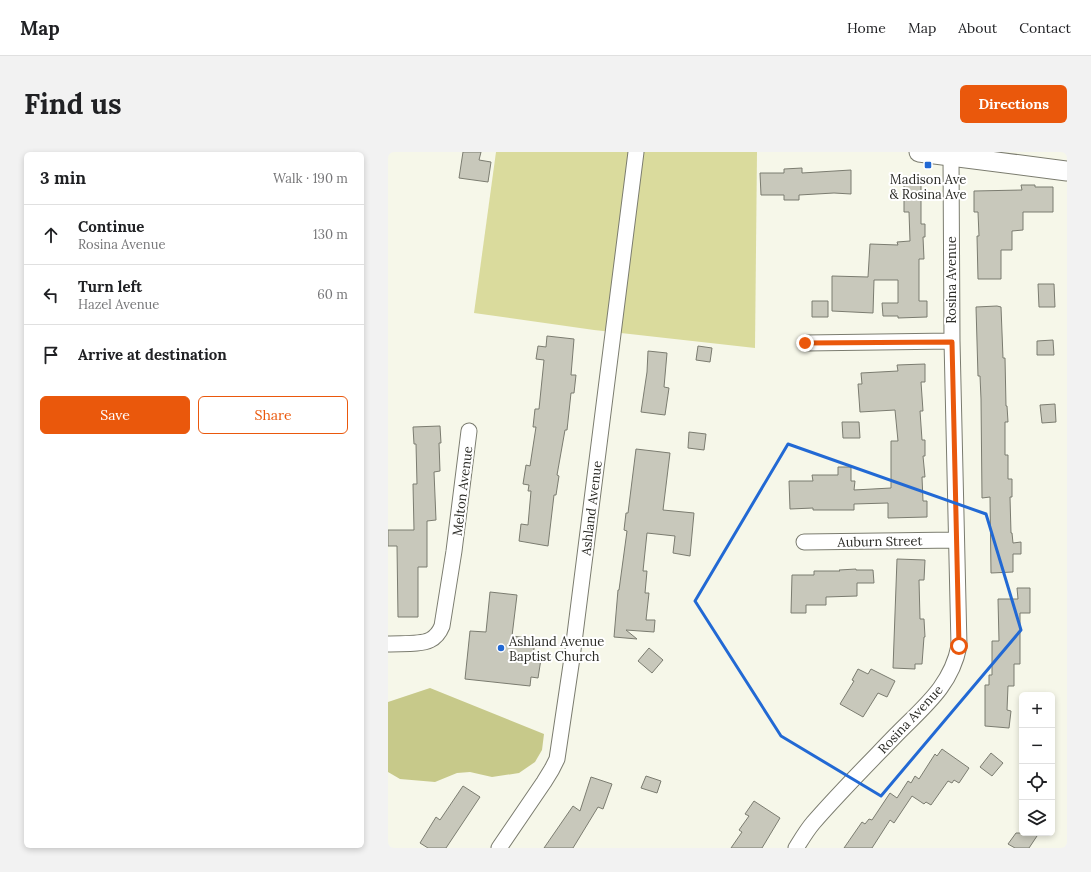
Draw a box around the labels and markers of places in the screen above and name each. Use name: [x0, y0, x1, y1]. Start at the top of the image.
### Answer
marker: Madison Ave & Rosina Ave: [923, 160, 933, 170]
place label: Madison Ave & Rosina Ave: [889, 171, 967, 203]
place label: Ashland Avenue Baptist Church: [508, 633, 604, 665]
marker: Ashland Avenue Baptist Church: [496, 643, 506, 653]

